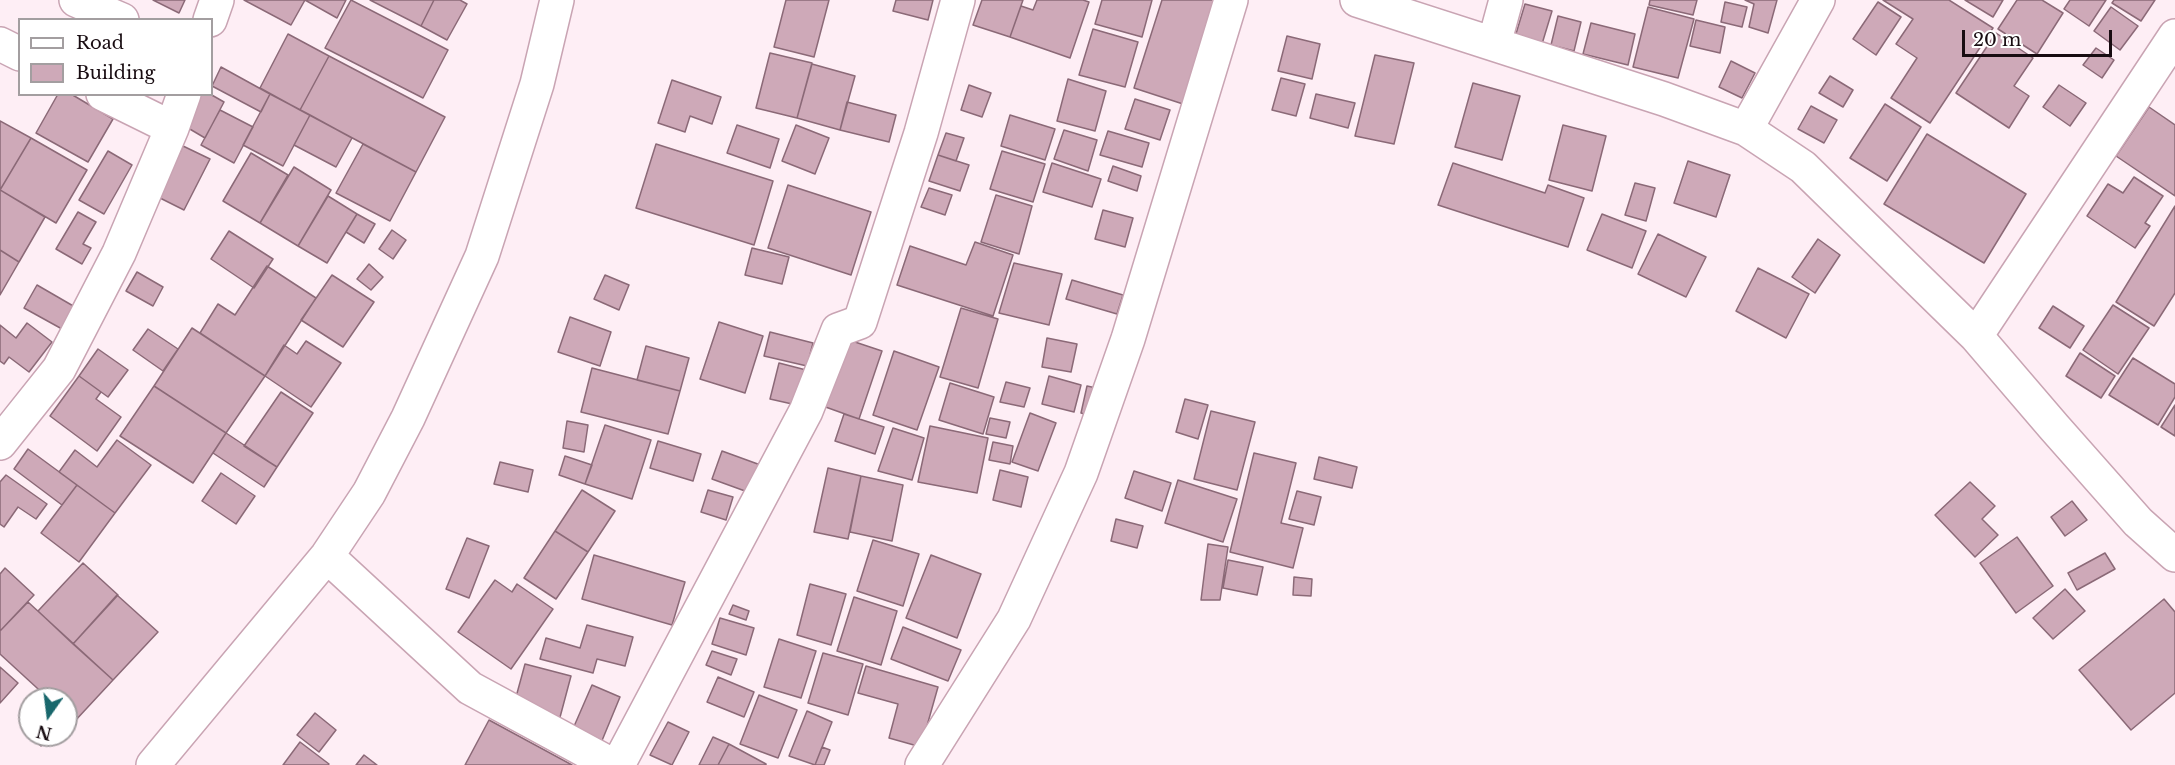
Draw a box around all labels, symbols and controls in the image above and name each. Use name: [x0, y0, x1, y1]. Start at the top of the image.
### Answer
legend: [18, 18, 213, 96]
scale bar: [1965, 18, 2115, 56]
text: 20 m: [1973, 29, 2021, 51]
text: Road: [76, 32, 124, 54]
text: Building: [76, 62, 155, 84]
north arrow: [18, 687, 78, 747]
text: N: [34, 721, 54, 744]

